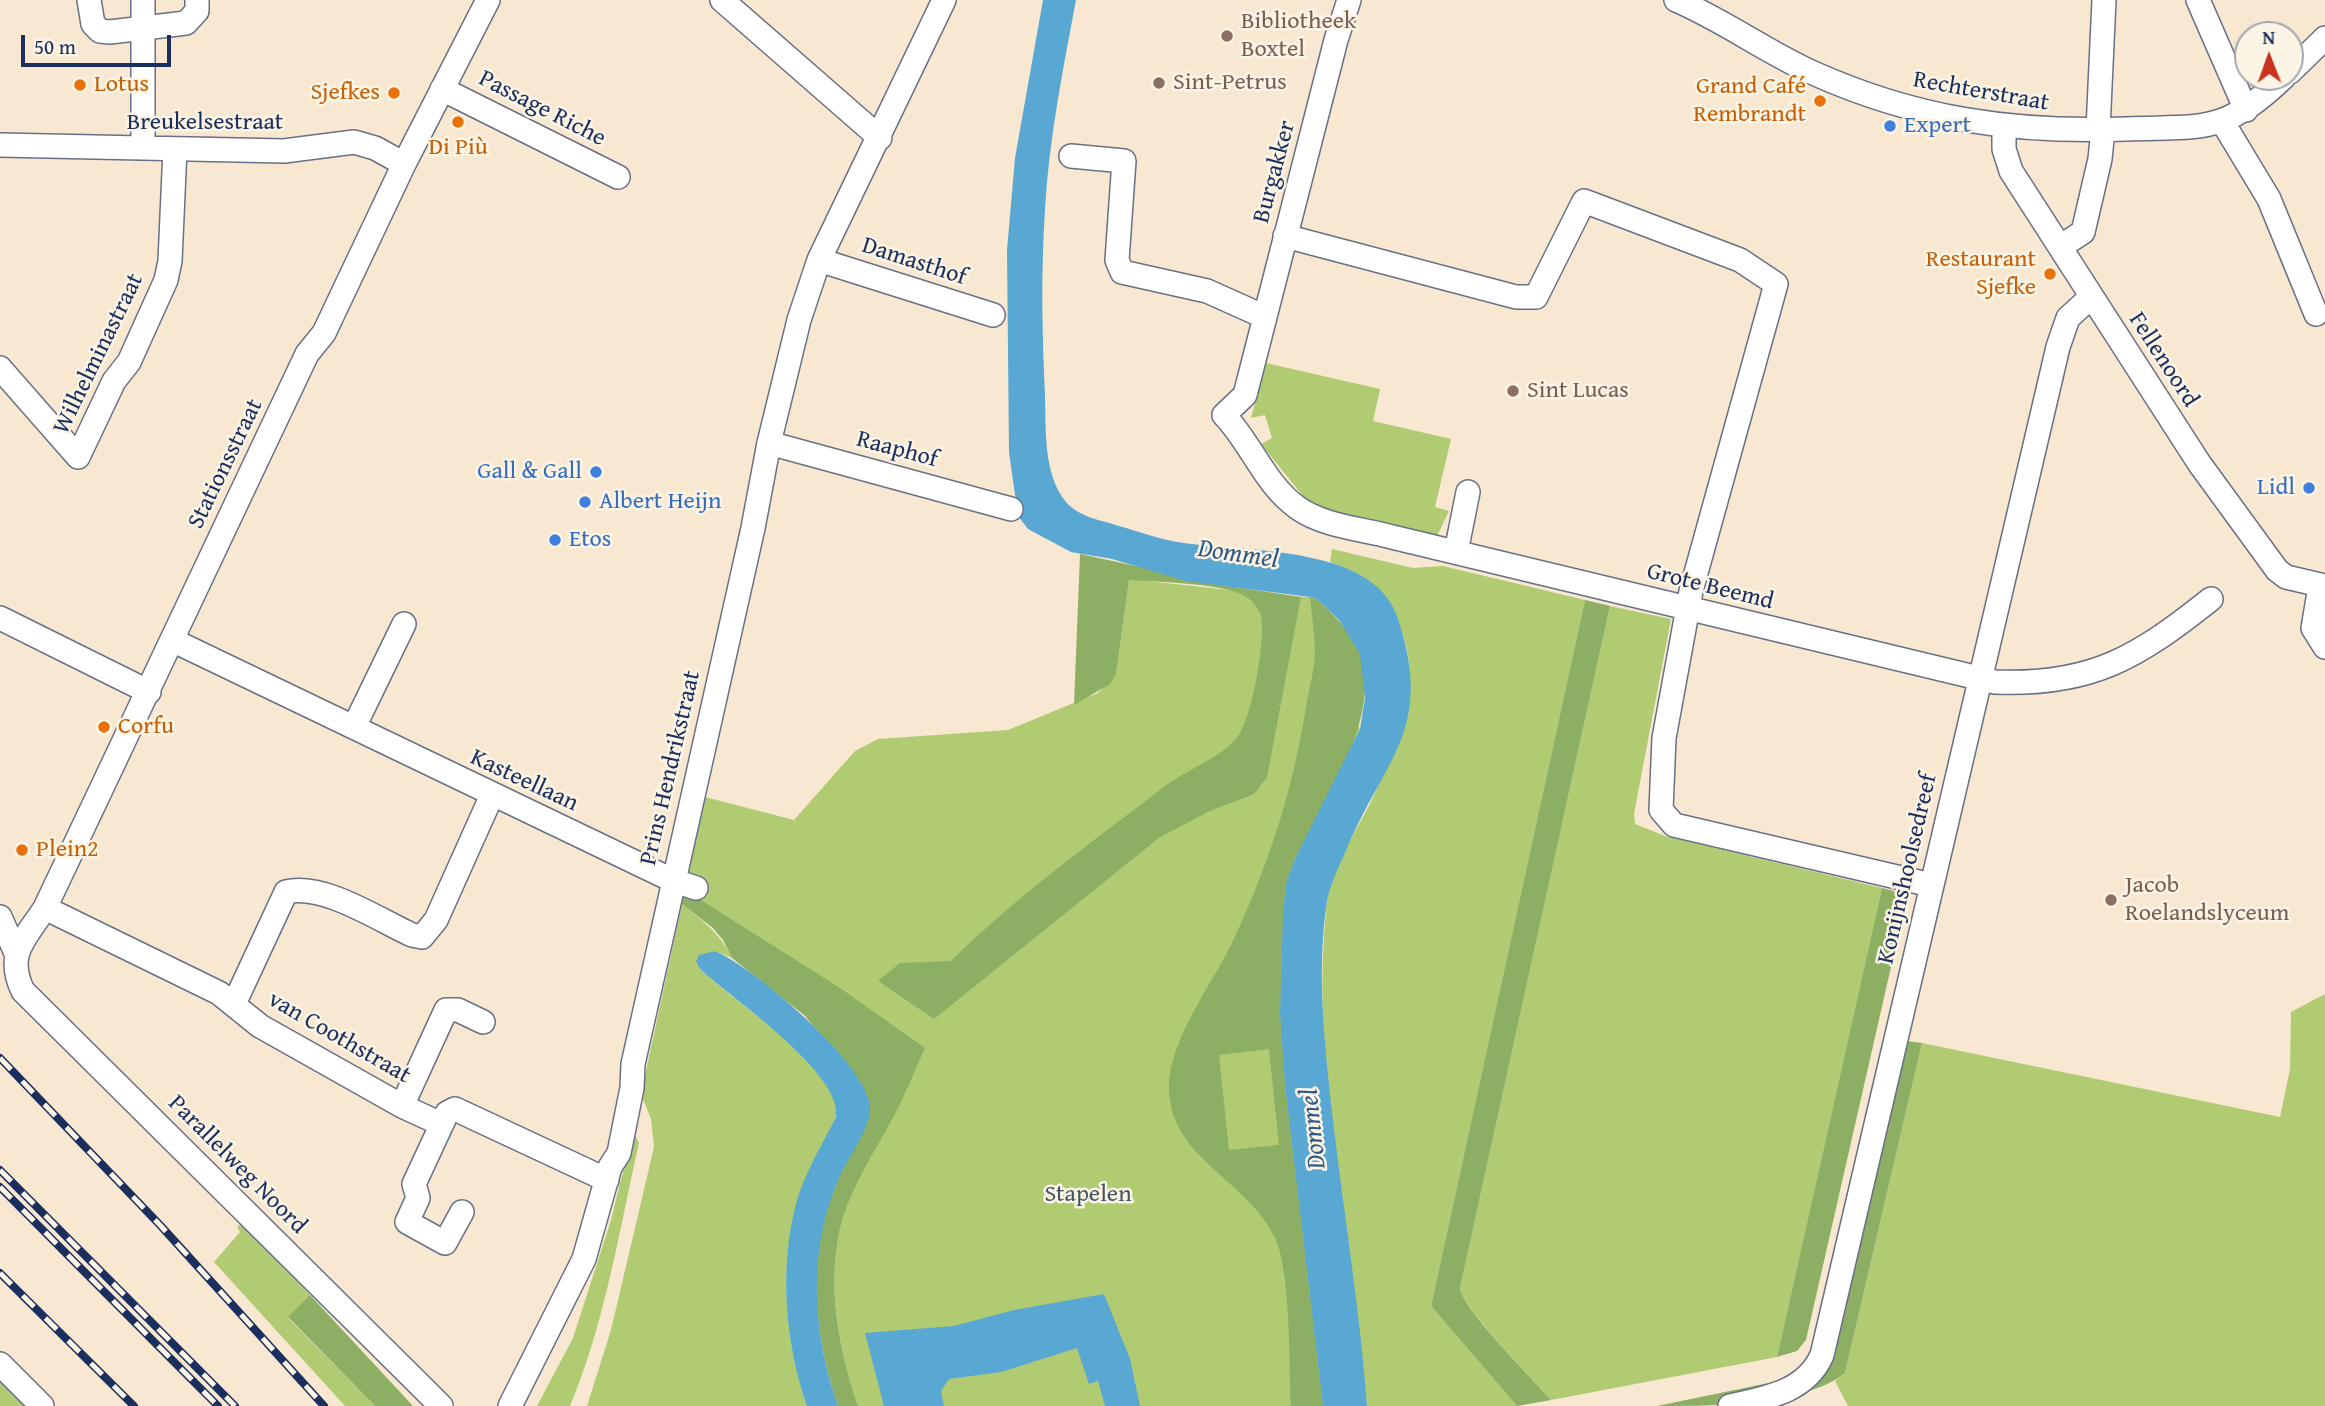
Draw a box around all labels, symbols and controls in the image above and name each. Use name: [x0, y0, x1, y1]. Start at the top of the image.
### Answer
place label: Bibliotheek Boxtel: [1241, 8, 1356, 64]
scale bar: [24, 21, 175, 65]
north arrow: [2234, 21, 2304, 91]
text: N: [2262, 23, 2275, 51]
marker: Bibliotheek Boxtel: [1219, 28, 1235, 44]
text: 50 m: [34, 31, 76, 62]
street label: Passage Riche: [474, 65, 610, 153]
street label: Rechterstraat: [1911, 66, 2051, 118]
place label: Sint-Petrus: [1173, 69, 1287, 97]
place label: Lotus: [94, 71, 149, 99]
place label: Grand Café Rembrandt: [1693, 73, 1806, 129]
marker: Sint-Petrus: [1151, 75, 1167, 91]
marker: Lotus: [72, 77, 88, 93]
place label: Sjefkes: [310, 79, 380, 107]
marker: Sjefkes: [386, 85, 402, 101]
marker: Grand Café Rembrandt: [1812, 93, 1828, 109]
street label: Breukelsestraat: [127, 109, 283, 137]
place label: Expert: [1904, 112, 1971, 140]
marker: Di Più: [450, 114, 466, 130]
street label: Burgakker: [1248, 118, 1302, 226]
marker: Expert: [1882, 118, 1898, 134]
place label: Di Più: [428, 134, 488, 162]
street label: Damasthof: [858, 232, 970, 292]
place label: Restaurant Sjefke: [1926, 246, 2036, 302]
marker: Restaurant Sjefke: [2042, 266, 2058, 282]
street label: Wilhelminastraat: [48, 269, 150, 439]
street label: Fellenoord: [2122, 307, 2204, 413]
place label: Sint Lucas: [1527, 377, 1629, 405]
marker: Sint Lucas: [1505, 383, 1521, 399]
street label: Stationsstraat: [182, 394, 270, 534]
street label: Raaphof: [853, 425, 941, 475]
place label: Gall & Gall: [477, 458, 582, 486]
marker: Gall & Gall: [588, 464, 604, 480]
place label: Lidl: [2257, 474, 2295, 502]
marker: Lidl: [2301, 480, 2317, 496]
place label: Albert Heijn: [599, 488, 721, 516]
marker: Albert Heijn: [577, 494, 593, 510]
place label: Etos: [569, 526, 611, 554]
marker: Etos: [547, 532, 563, 548]
water label: Dommel: [1196, 534, 1280, 576]
street label: Grote Beemd: [1644, 557, 1776, 617]
street label: Prins Hendrikstraat: [635, 668, 707, 868]
place label: Corfu: [118, 713, 174, 741]
marker: Corfu: [96, 719, 112, 735]
street label: Kasteellaan: [465, 743, 583, 819]
street label: Konijnshoolsedreef: [1872, 771, 1944, 967]
place label: Plein2: [36, 836, 99, 864]
marker: Plein2: [14, 842, 30, 858]
place label: Jacob Roelandslyceum: [2125, 872, 2289, 928]
marker: Jacob Roelandslyceum: [2103, 892, 2119, 908]
street label: van Coothstraat: [263, 986, 415, 1090]
water label: Dommel: [1294, 1087, 1334, 1171]
street label: Parallelweg Noord: [162, 1090, 312, 1240]
park label: Stapelen: [1044, 1181, 1132, 1209]

